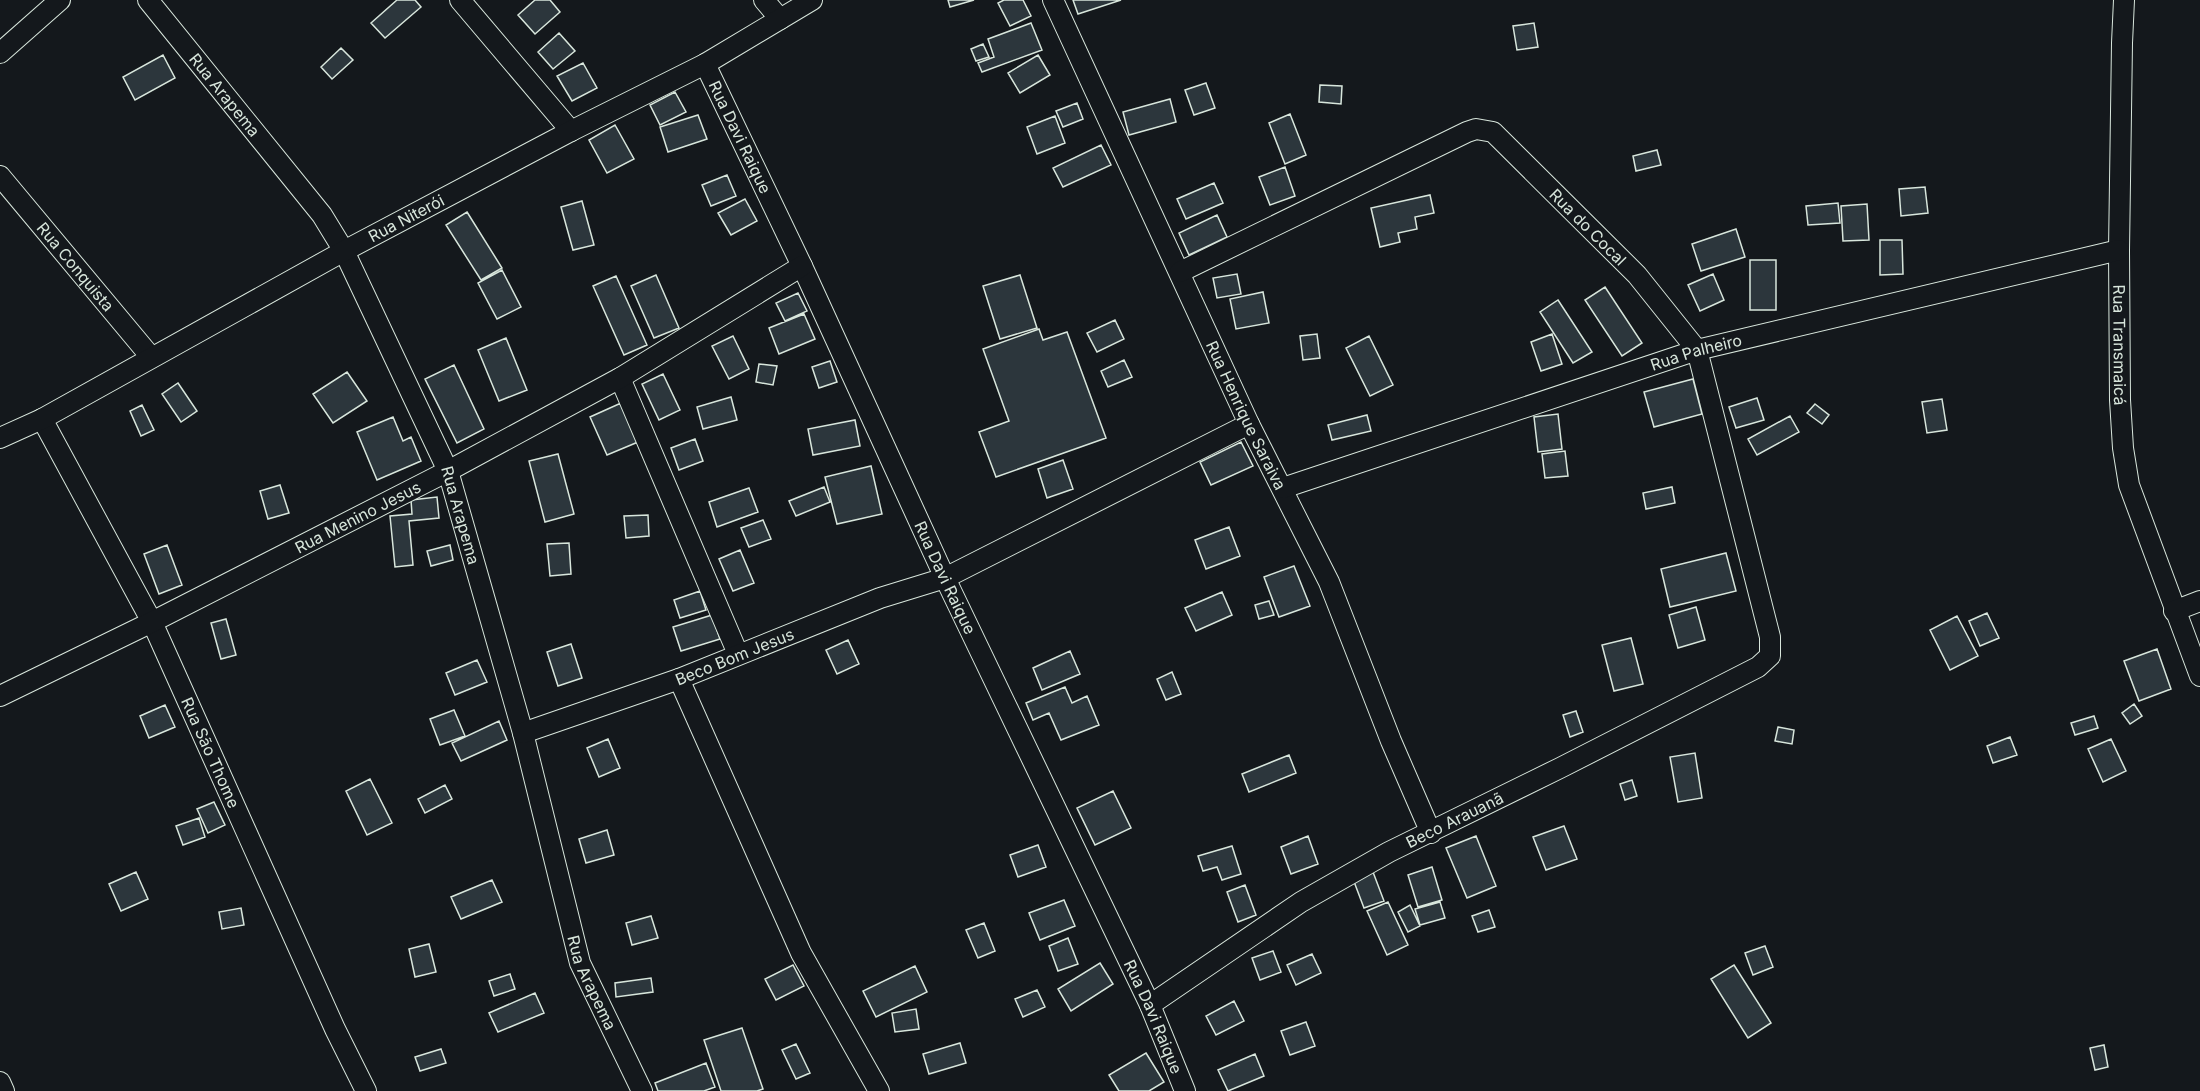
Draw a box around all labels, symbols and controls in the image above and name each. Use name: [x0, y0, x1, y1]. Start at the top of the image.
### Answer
street label: Rua Arapema: [185, 49, 264, 141]
street label: Rua Davi Raique: [705, 77, 776, 197]
street label: Rua do Cocal: [1545, 184, 1631, 270]
street label: Rua Niterói: [365, 190, 447, 246]
street label: Rua Conquista: [33, 218, 118, 315]
street label: Rua Transmaicá: [2109, 284, 2130, 406]
street label: Rua Palheiro: [1648, 330, 1744, 375]
street label: Rua Henrique Saraiva: [1202, 337, 1291, 493]
street label: Rua Arapema: [437, 464, 484, 567]
street label: Rua Menino Jesus: [291, 477, 424, 557]
street label: Rua Davi Raique: [910, 518, 980, 637]
street label: Beco Bom Jesus: [672, 624, 797, 690]
street label: Rua São Thome: [177, 694, 244, 811]
street label: Beco Arauanã: [1403, 787, 1506, 852]
street label: Rua Arapema: [563, 933, 621, 1033]
street label: Rua Davi Raique: [1120, 956, 1187, 1077]

